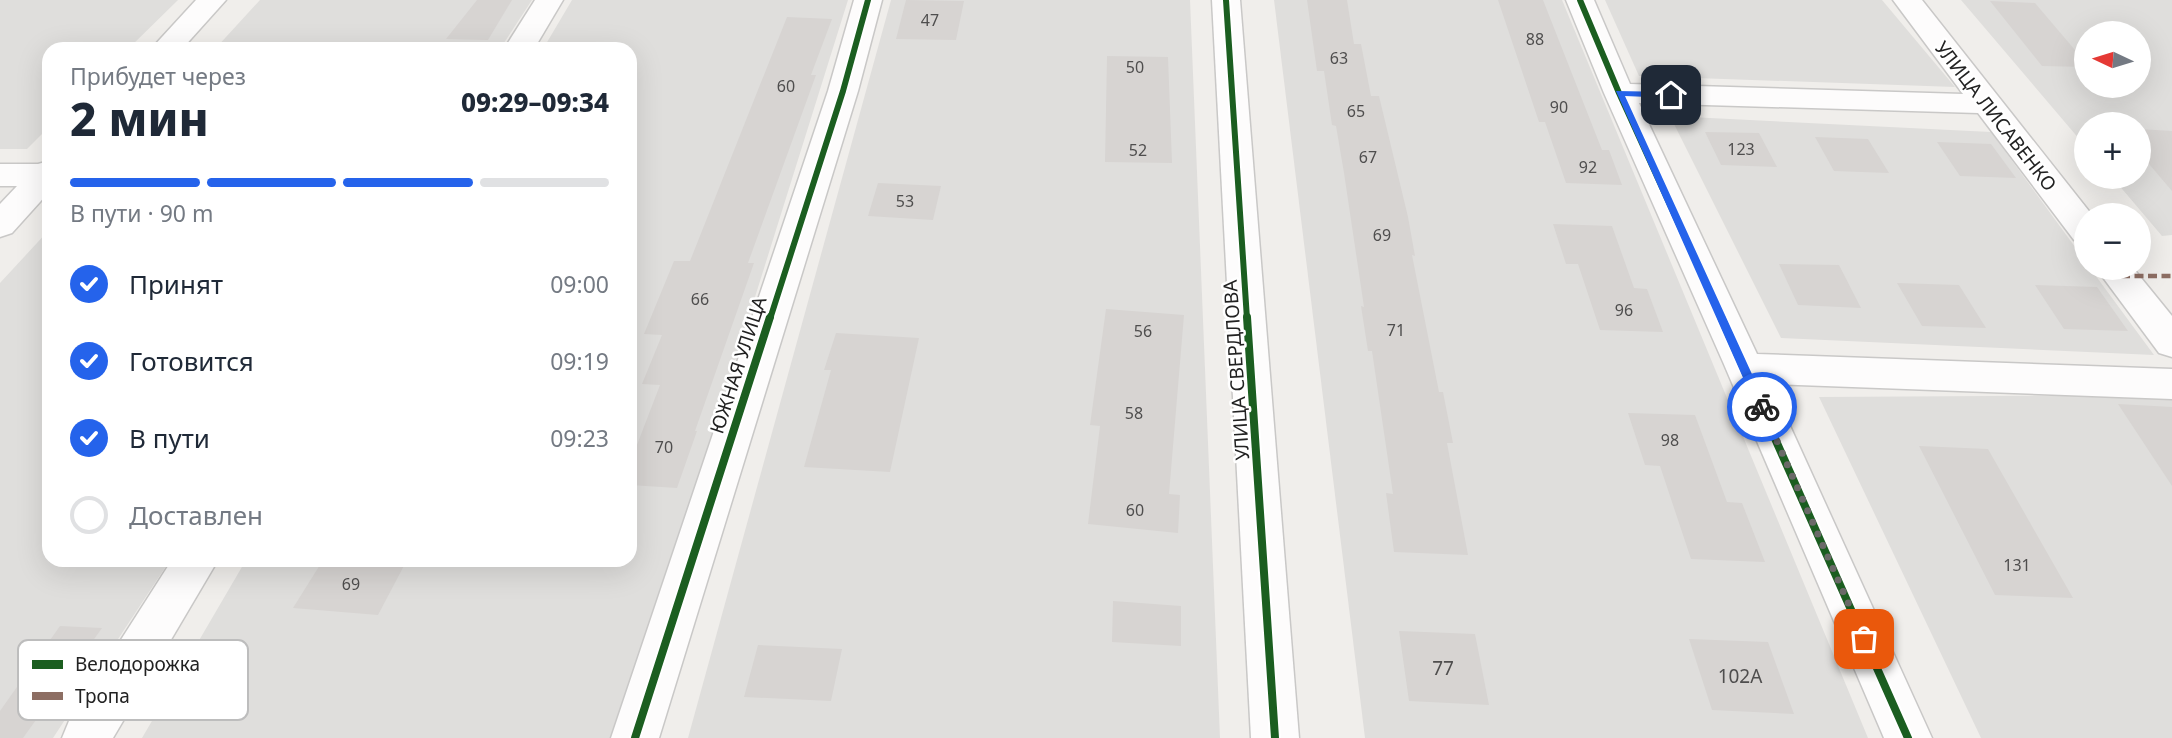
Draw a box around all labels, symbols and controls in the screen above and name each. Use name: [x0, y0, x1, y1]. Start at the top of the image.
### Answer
house number: 47: [921, 9, 939, 31]
north arrow: [2074, 21, 2151, 98]
map controls: [2074, 21, 2151, 280]
house number: 88: [1526, 28, 1544, 50]
street label: УЛИЦА ЛИСАВЕНКО: [1929, 36, 2063, 196]
house number: 63: [1330, 47, 1348, 69]
house number: 50: [1126, 56, 1144, 78]
text: Прибудет через: [70, 60, 246, 92]
pin: [1641, 65, 1701, 125]
house number: 60: [777, 75, 795, 97]
icon: home: [1652, 76, 1690, 114]
text: 09:29–09:34: [461, 84, 609, 120]
text: 2 мин: [70, 87, 209, 149]
house number: 90: [1550, 96, 1568, 118]
house number: 65: [1347, 100, 1365, 122]
button: +: [2074, 112, 2151, 189]
house number: 123: [1727, 138, 1755, 160]
house number: 52: [1129, 139, 1147, 161]
house number: 67: [1359, 146, 1377, 168]
house number: 92: [1579, 156, 1597, 178]
house number: 53: [896, 190, 914, 212]
text: В пути · 90 m: [70, 197, 213, 229]
button: −: [2074, 203, 2151, 280]
house number: 69: [1373, 224, 1391, 246]
icon: check: [70, 265, 108, 303]
text: Принят: [129, 266, 223, 302]
text: 09:00: [550, 268, 609, 300]
street label: УЛИЦА СВЕРДЛОВА: [1217, 278, 1255, 461]
house number: 66: [691, 288, 709, 310]
street label: ЮЖНАЯ УЛИЦА: [704, 292, 773, 437]
house number: 96: [1615, 299, 1633, 321]
house number: 71: [1387, 319, 1405, 341]
house number: 56: [1134, 320, 1152, 342]
icon: check: [70, 342, 108, 380]
text: Готовится: [129, 343, 254, 379]
text: 09:19: [550, 345, 609, 377]
courier: [1727, 372, 1797, 442]
icon: bike: [1743, 388, 1781, 426]
house number: 58: [1125, 402, 1143, 424]
icon: check: [70, 419, 108, 457]
text: В пути: [129, 420, 210, 456]
text: 09:23: [550, 422, 609, 454]
house number: 98: [1661, 429, 1679, 451]
house number: 70: [655, 436, 673, 458]
text: Доставлен: [129, 497, 263, 533]
house number: 60: [1126, 499, 1144, 521]
house number: 131: [2003, 554, 2031, 576]
house number: 69: [342, 573, 360, 595]
pin: [1834, 609, 1894, 669]
icon: bag: [1845, 620, 1883, 658]
legend: [18, 640, 248, 720]
text: Велодорожка: [75, 651, 200, 677]
house number: 77: [1432, 655, 1454, 681]
house number: 102А: [1718, 663, 1763, 689]
text: Тропа: [75, 683, 130, 709]

